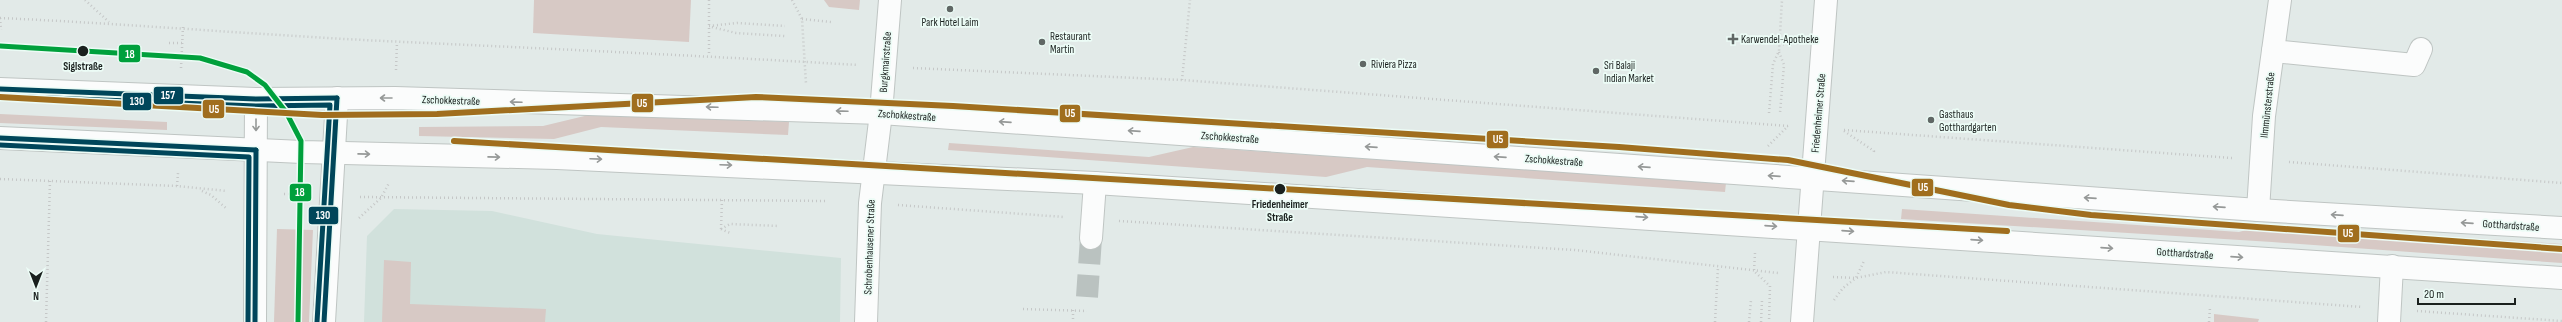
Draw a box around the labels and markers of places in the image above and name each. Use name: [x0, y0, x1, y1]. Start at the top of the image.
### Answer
marker: Park Hotel Laim: [945, 4, 955, 14]
place label: Park Hotel Laim: [922, 16, 978, 29]
place label: Restaurant Martin: [1050, 30, 1091, 56]
place label: Karwendel-Apotheke: [1741, 33, 1819, 46]
marker: Karwendel-Apotheke: [1728, 34, 1738, 44]
marker: Restaurant Martin: [1037, 37, 1047, 47]
marker: Siglstraße: [76, 44, 90, 58]
place label: Riviera Pizza: [1371, 58, 1417, 71]
marker: Riviera Pizza: [1358, 59, 1368, 69]
place label: Sri Balaji Indian Market: [1604, 59, 1655, 85]
place label: Siglstraße: [63, 60, 103, 73]
marker: Sri Balaji Indian Market: [1591, 66, 1601, 76]
place label: Gasthaus Gotthardgarten: [1939, 108, 1997, 134]
marker: Gasthaus Gotthardgarten: [1926, 115, 1936, 125]
marker: Friedenheimer Straße: [1273, 182, 1287, 196]
place label: Friedenheimer Straße: [1252, 198, 1309, 224]

